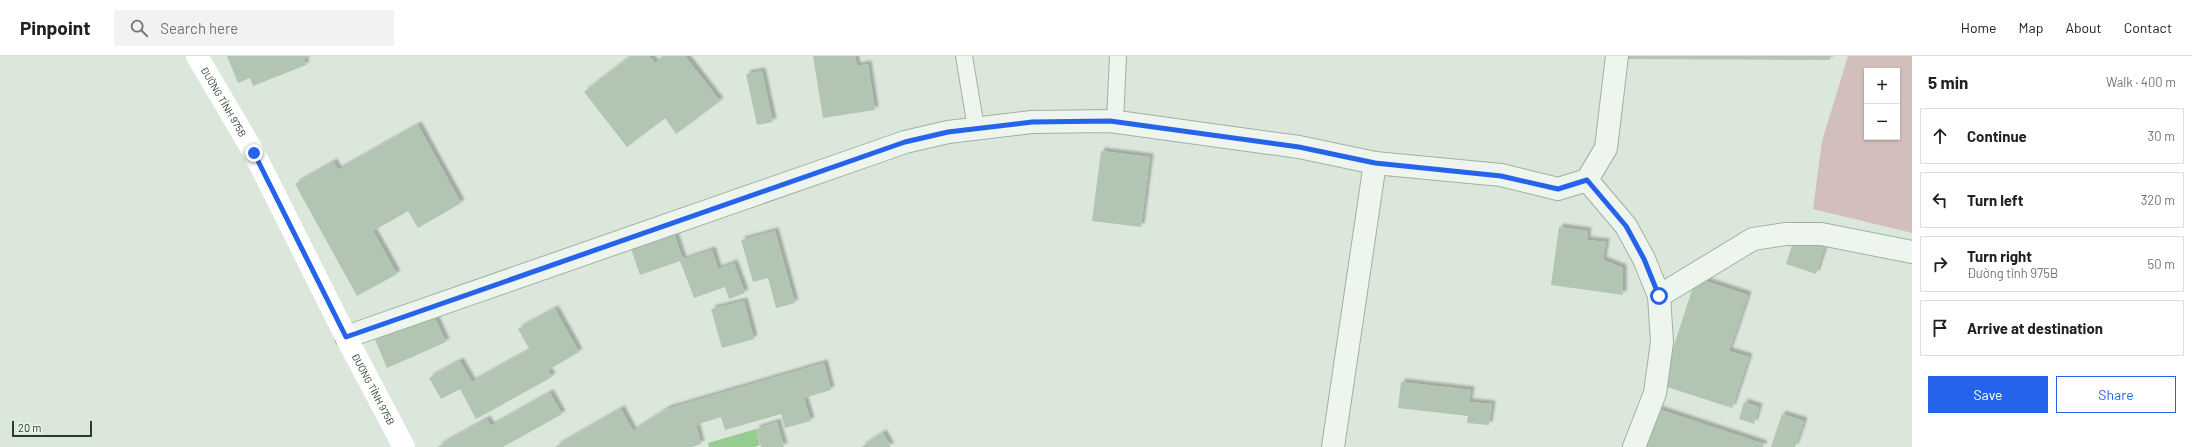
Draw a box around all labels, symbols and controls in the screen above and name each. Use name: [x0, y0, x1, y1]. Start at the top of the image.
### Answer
search box: [114, 10, 394, 46]
text: Pinpoint: [20, 16, 90, 39]
icon: search: [128, 17, 150, 39]
text: Search here: [160, 19, 238, 37]
text: Home: [1961, 19, 1997, 36]
text: Map: [2019, 19, 2043, 36]
text: About: [2065, 19, 2102, 36]
text: Contact: [2124, 19, 2172, 36]
street label: ĐƯỜNG TỈNH 975B: [199, 64, 249, 139]
map controls: [1864, 68, 1900, 140]
button: +: [1864, 68, 1900, 104]
text: 5 min: [1928, 72, 1968, 92]
text: Walk · 400 m: [2106, 74, 2176, 90]
button: −: [1864, 104, 1900, 140]
icon: ahead: [1929, 125, 1951, 147]
text: Continue: [1967, 127, 2027, 145]
text: 30 m: [2148, 128, 2175, 144]
route end: [245, 144, 263, 162]
icon: left: [1929, 189, 1951, 211]
text: Turn left: [1967, 191, 2023, 209]
text: 320 m: [2141, 192, 2175, 208]
text: Turn right: [1967, 247, 2032, 265]
icon: right: [1929, 253, 1951, 275]
text: 50 m: [2148, 256, 2175, 272]
text: Đường tỉnh 975B: [1967, 265, 2058, 281]
route start: [1650, 287, 1668, 305]
icon: arrive: [1929, 317, 1951, 339]
text: Arrive at destination: [1967, 319, 2103, 337]
street label: ĐƯỜNG TỈNH 975B: [350, 351, 397, 427]
button: Save: [1928, 376, 2048, 413]
button: Share: [2056, 376, 2176, 413]
scale bar: [12, 419, 92, 438]
text: 20 m: [18, 421, 41, 434]

